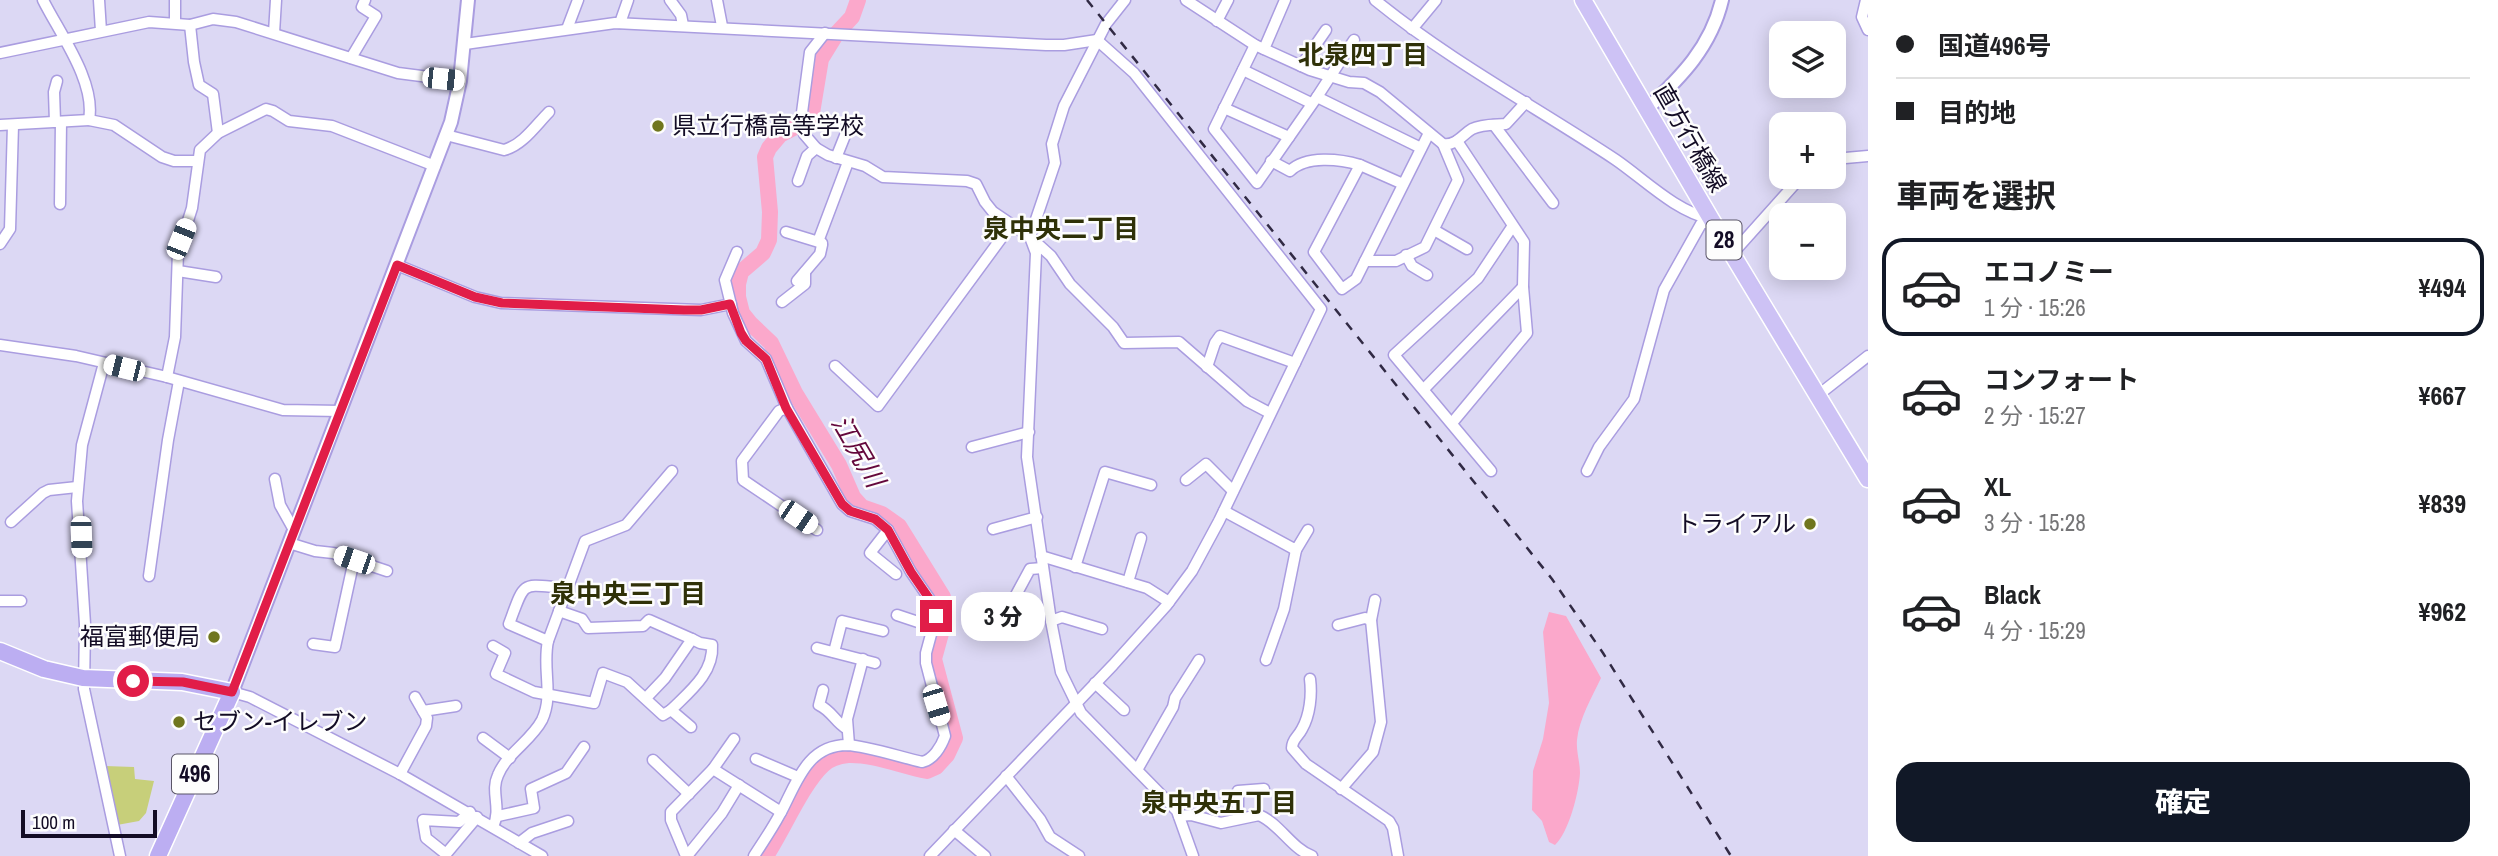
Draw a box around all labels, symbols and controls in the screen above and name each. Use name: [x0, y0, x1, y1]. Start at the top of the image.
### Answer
map controls: [1769, 21, 1846, 280]
button: layers: [1769, 21, 1846, 98]
text: 国道496号: [1938, 28, 2052, 63]
district label: 北泉四丁目: [1298, 37, 1428, 72]
car: [422, 66, 465, 92]
street label: 直方行橋線: [1647, 78, 1735, 197]
text: 目的地: [1938, 95, 2016, 130]
place label: 県立行橋高等学校: [672, 109, 864, 141]
button: +: [1769, 112, 1846, 189]
marker: 県立行橋高等学校: [650, 118, 666, 134]
text: 車両を選択: [1896, 174, 2056, 217]
button: −: [1769, 203, 1846, 280]
district label: 泉中央二丁目: [983, 211, 1139, 246]
car: [164, 216, 199, 262]
road number: 28: [1706, 220, 1742, 260]
text: エコノミー: [1984, 254, 2114, 289]
icon: car: [1900, 256, 1963, 319]
text: ¥494: [2419, 270, 2466, 305]
text: 1 分 · 15:26: [1984, 292, 2086, 323]
car: [102, 353, 147, 383]
text: コンフォート: [1984, 362, 2139, 397]
icon: car: [1900, 364, 1963, 427]
text: ¥667: [2419, 378, 2466, 413]
text: 2 分 · 15:27: [1984, 400, 2086, 431]
water label: 江尻川: [824, 408, 895, 496]
text: XL: [1984, 469, 2011, 504]
icon: car: [1900, 472, 1963, 535]
text: ¥839: [2419, 486, 2466, 521]
car: [775, 497, 822, 537]
place label: トライアル: [1676, 507, 1796, 539]
text: 3 分 · 15:28: [1984, 507, 2086, 538]
car: [70, 516, 93, 558]
marker: トライアル: [1802, 516, 1818, 532]
car: [331, 543, 378, 577]
district label: 泉中央三丁目: [550, 576, 706, 611]
text: Black: [1984, 577, 2041, 612]
icon: car: [1900, 580, 1963, 643]
callout: 3 分: [960, 592, 1044, 640]
text: ¥962: [2419, 594, 2466, 629]
route end: [920, 600, 952, 632]
text: 3 分: [984, 601, 1022, 632]
text: 4 分 · 15:29: [1984, 615, 2086, 646]
place label: 福富郵便局: [80, 620, 200, 652]
marker: 福富郵便局: [206, 629, 222, 645]
route start: [117, 665, 149, 697]
car: [920, 682, 953, 728]
place label: セブン-イレブン: [193, 705, 368, 737]
marker: セブン-イレブン: [171, 714, 187, 730]
road number: 496: [172, 754, 218, 794]
button: 確定: [1896, 762, 2470, 842]
district label: 泉中央五丁目: [1141, 785, 1297, 820]
scale bar: [21, 807, 158, 839]
text: 100 m: [32, 809, 75, 835]

